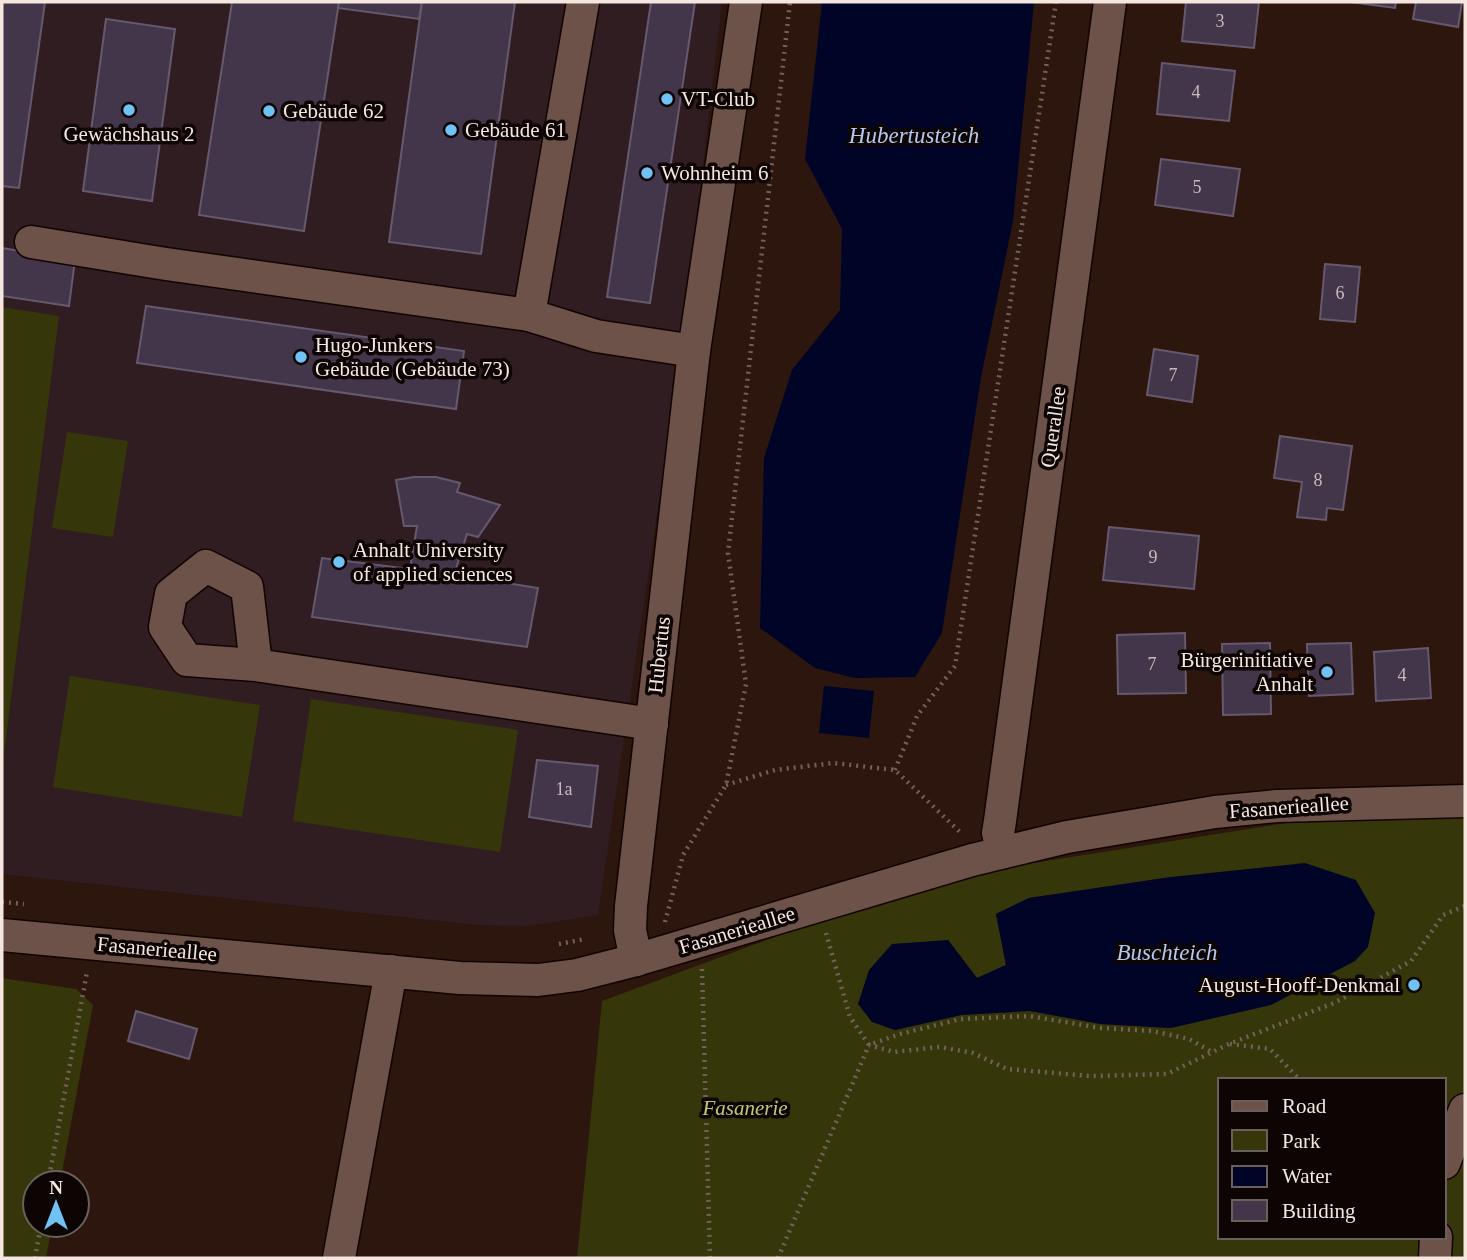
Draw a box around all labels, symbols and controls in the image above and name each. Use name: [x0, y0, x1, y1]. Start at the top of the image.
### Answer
house number: 3: [1216, 11, 1225, 31]
house number: 4: [1192, 82, 1201, 102]
place label: VT-Club: [681, 87, 755, 111]
marker: VT-Club: [659, 91, 675, 107]
place label: Gebäude 62: [283, 99, 384, 123]
marker: Gewächshaus 2: [121, 102, 137, 118]
marker: Gebäude 62: [261, 103, 277, 119]
place label: Gebäude 61: [465, 118, 566, 142]
place label: Gewächshaus 2: [63, 122, 195, 146]
marker: Gebäude 61: [443, 122, 459, 138]
water label: Hubertusteich: [848, 123, 979, 148]
place label: Wohnheim 6: [661, 161, 768, 185]
marker: Wohnheim 6: [639, 165, 655, 181]
house number: 5: [1193, 177, 1202, 197]
house number: 6: [1336, 283, 1345, 303]
place label: Hugo-Junkers Gebäude (Gebäude 73): [315, 333, 510, 381]
marker: Hugo-Junkers Gebäude (Gebäude 73): [293, 349, 309, 365]
house number: 7: [1169, 365, 1178, 385]
street label: Querallee: [1035, 385, 1071, 469]
house number: 8: [1314, 470, 1323, 490]
place label: Anhalt University of applied sciences: [353, 538, 513, 586]
house number: 9: [1149, 547, 1158, 567]
marker: Anhalt University of applied sciences: [331, 554, 347, 570]
street label: Hubertus: [643, 615, 675, 695]
place label: Bürgerinitiative Anhalt: [1180, 648, 1313, 696]
house number: 7: [1148, 654, 1157, 674]
marker: Bürgerinitiative Anhalt: [1319, 664, 1335, 680]
house number: 4: [1398, 665, 1407, 685]
house number: 1a: [556, 779, 573, 799]
street label: Fasanerieallee: [1228, 791, 1350, 823]
street label: Fasanerieallee: [676, 901, 798, 959]
street label: Fasanerieallee: [96, 932, 218, 966]
water label: Buschteich: [1117, 940, 1217, 965]
place label: August-Hooff-Denkmal: [1199, 973, 1400, 997]
marker: August-Hooff-Denkmal: [1406, 977, 1422, 993]
legend: [1218, 1078, 1446, 1239]
text: Road: [1282, 1094, 1327, 1118]
park label: Fasanerie: [701, 1096, 788, 1120]
text: Park: [1282, 1129, 1321, 1153]
text: Water: [1282, 1164, 1332, 1188]
north arrow: [21, 1169, 91, 1239]
text: N: [49, 1177, 63, 1198]
text: Building: [1282, 1199, 1356, 1223]

